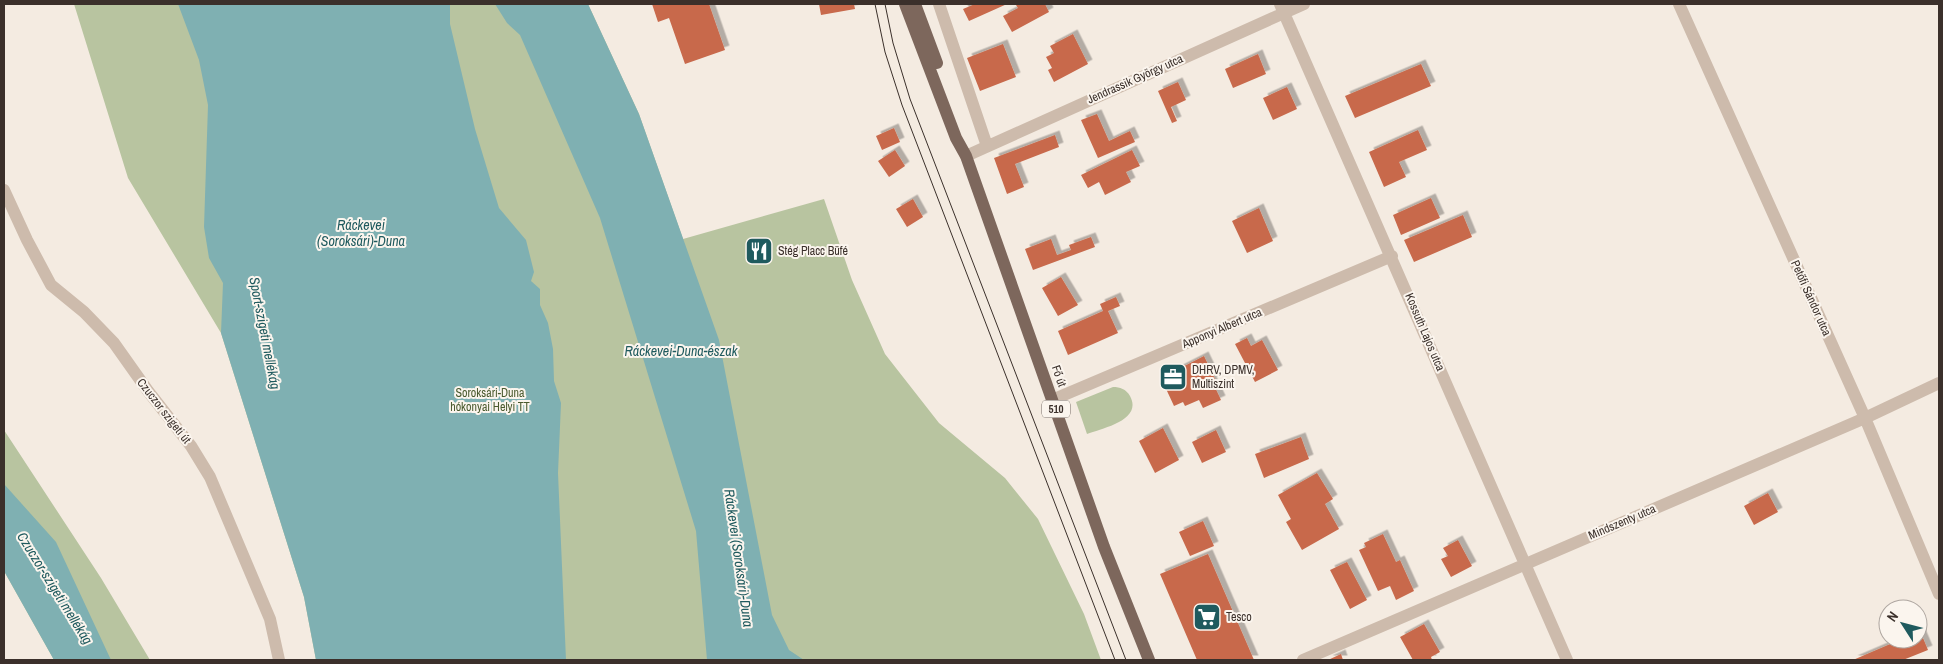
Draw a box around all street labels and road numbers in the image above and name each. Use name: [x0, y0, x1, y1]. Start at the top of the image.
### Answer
street label: Jendrassik György utca: [1085, 50, 1186, 107]
street label: Petőfi Sándor utca: [1787, 258, 1835, 339]
street label: Kossuth Lajos utca: [1401, 291, 1449, 374]
street label: Apponyi Albert utca: [1179, 304, 1265, 352]
street label: Fő út: [1048, 363, 1070, 389]
street label: Czuczor szigeti út: [133, 375, 195, 447]
road number: 510: [1042, 400, 1070, 418]
street label: Mindszenty utca: [1586, 500, 1659, 543]

